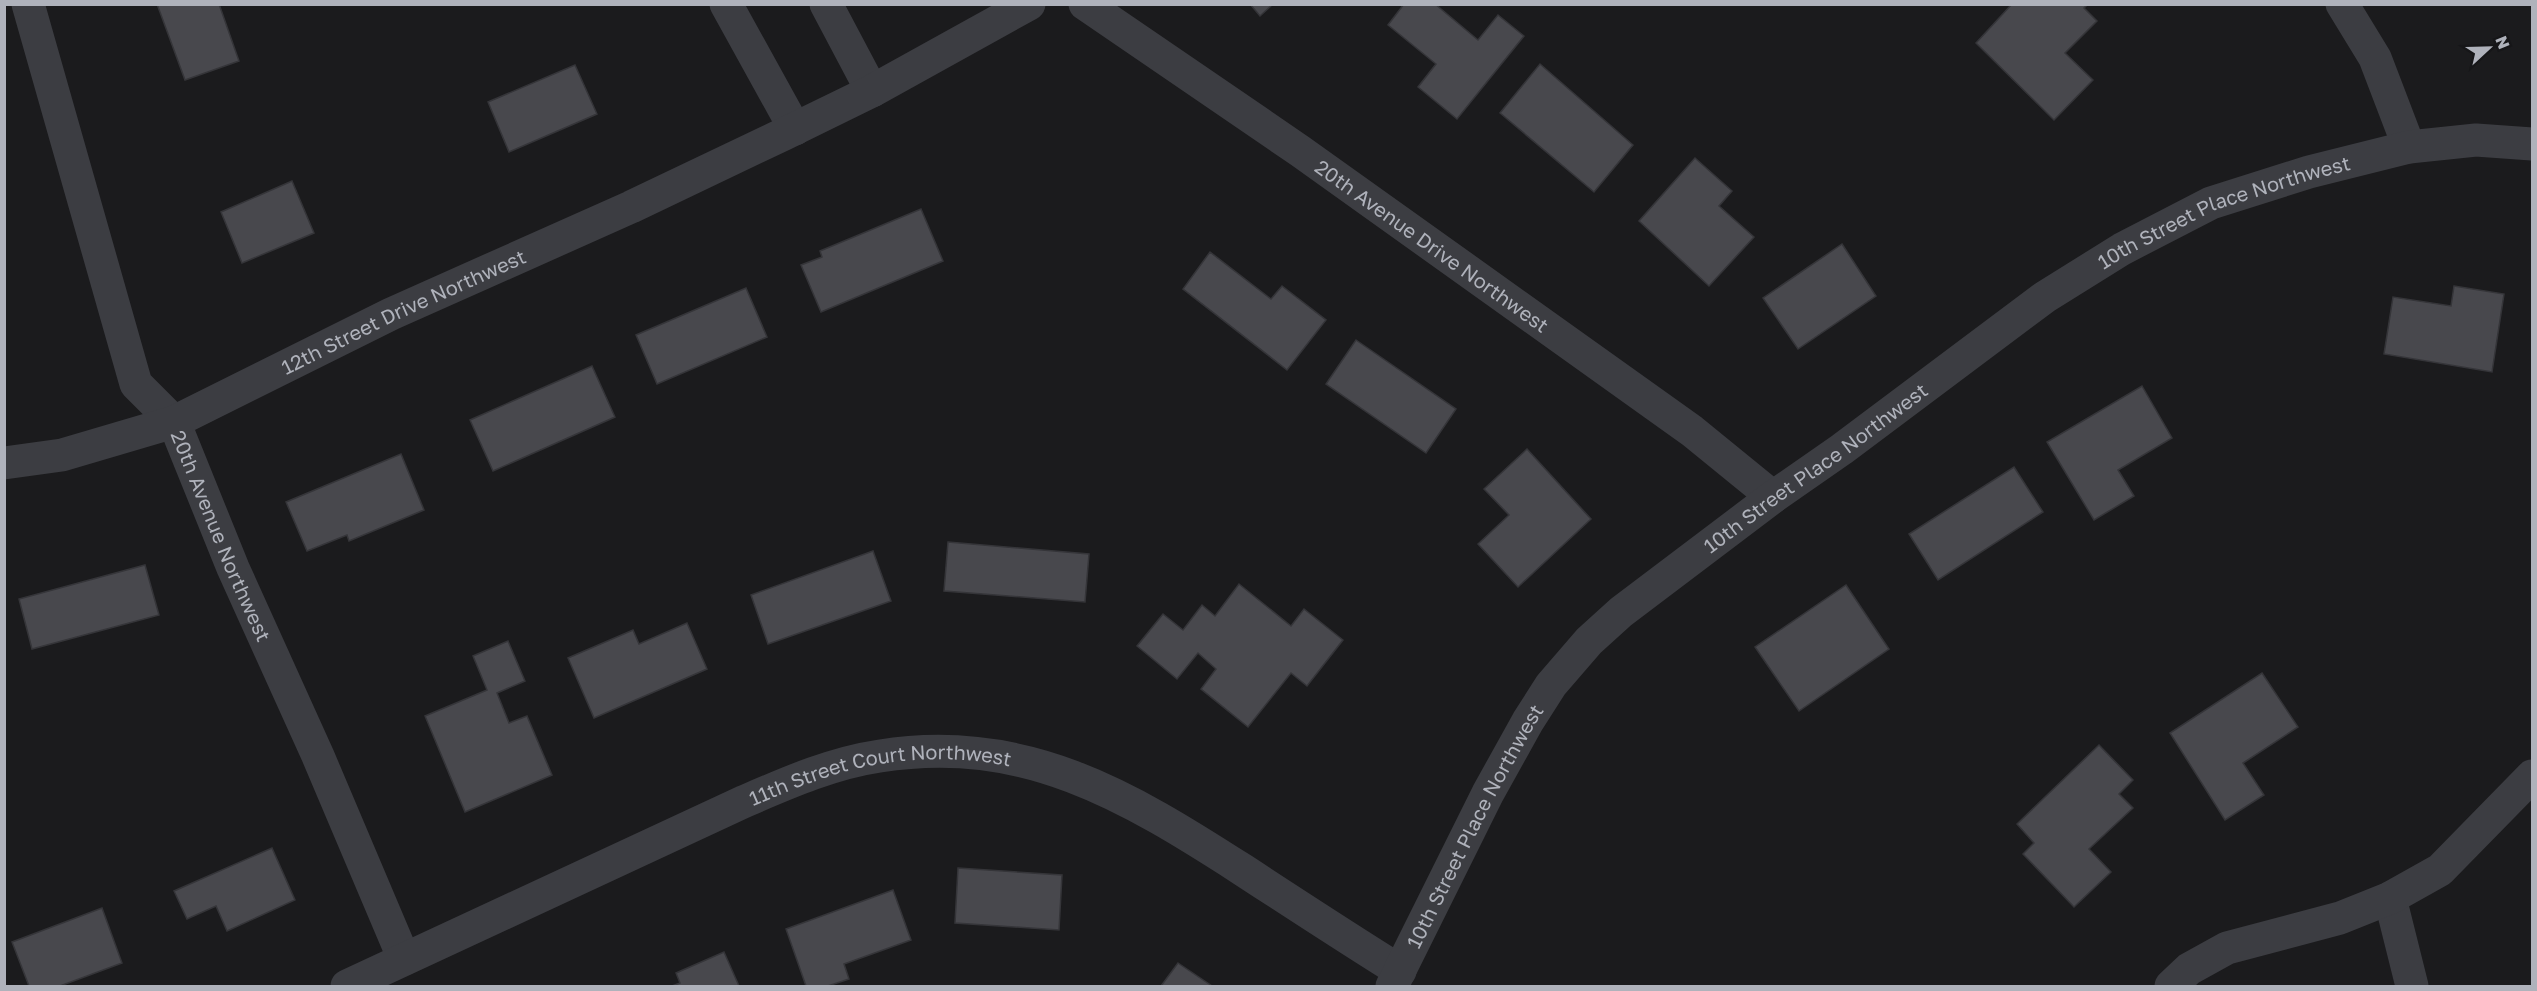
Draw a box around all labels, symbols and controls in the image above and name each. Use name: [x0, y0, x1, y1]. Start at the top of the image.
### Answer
north arrow: [2459, 18, 2519, 78]
text: N: [2491, 33, 2514, 52]
street label: 10th Street Place Northwest: [2093, 150, 2353, 273]
street label: 20th Avenue Drive Northwest: [1311, 154, 1554, 337]
street label: 12th Street Drive Northwest: [277, 244, 529, 379]
street label: 10th Street Place Northwest: [1698, 378, 1932, 558]
street label: 20th Avenue Northwest: [167, 427, 277, 645]
street label: 10th Street Place Northwest: [1401, 699, 1548, 952]
street label: 11th Street Court Northwest: [745, 739, 1014, 810]

